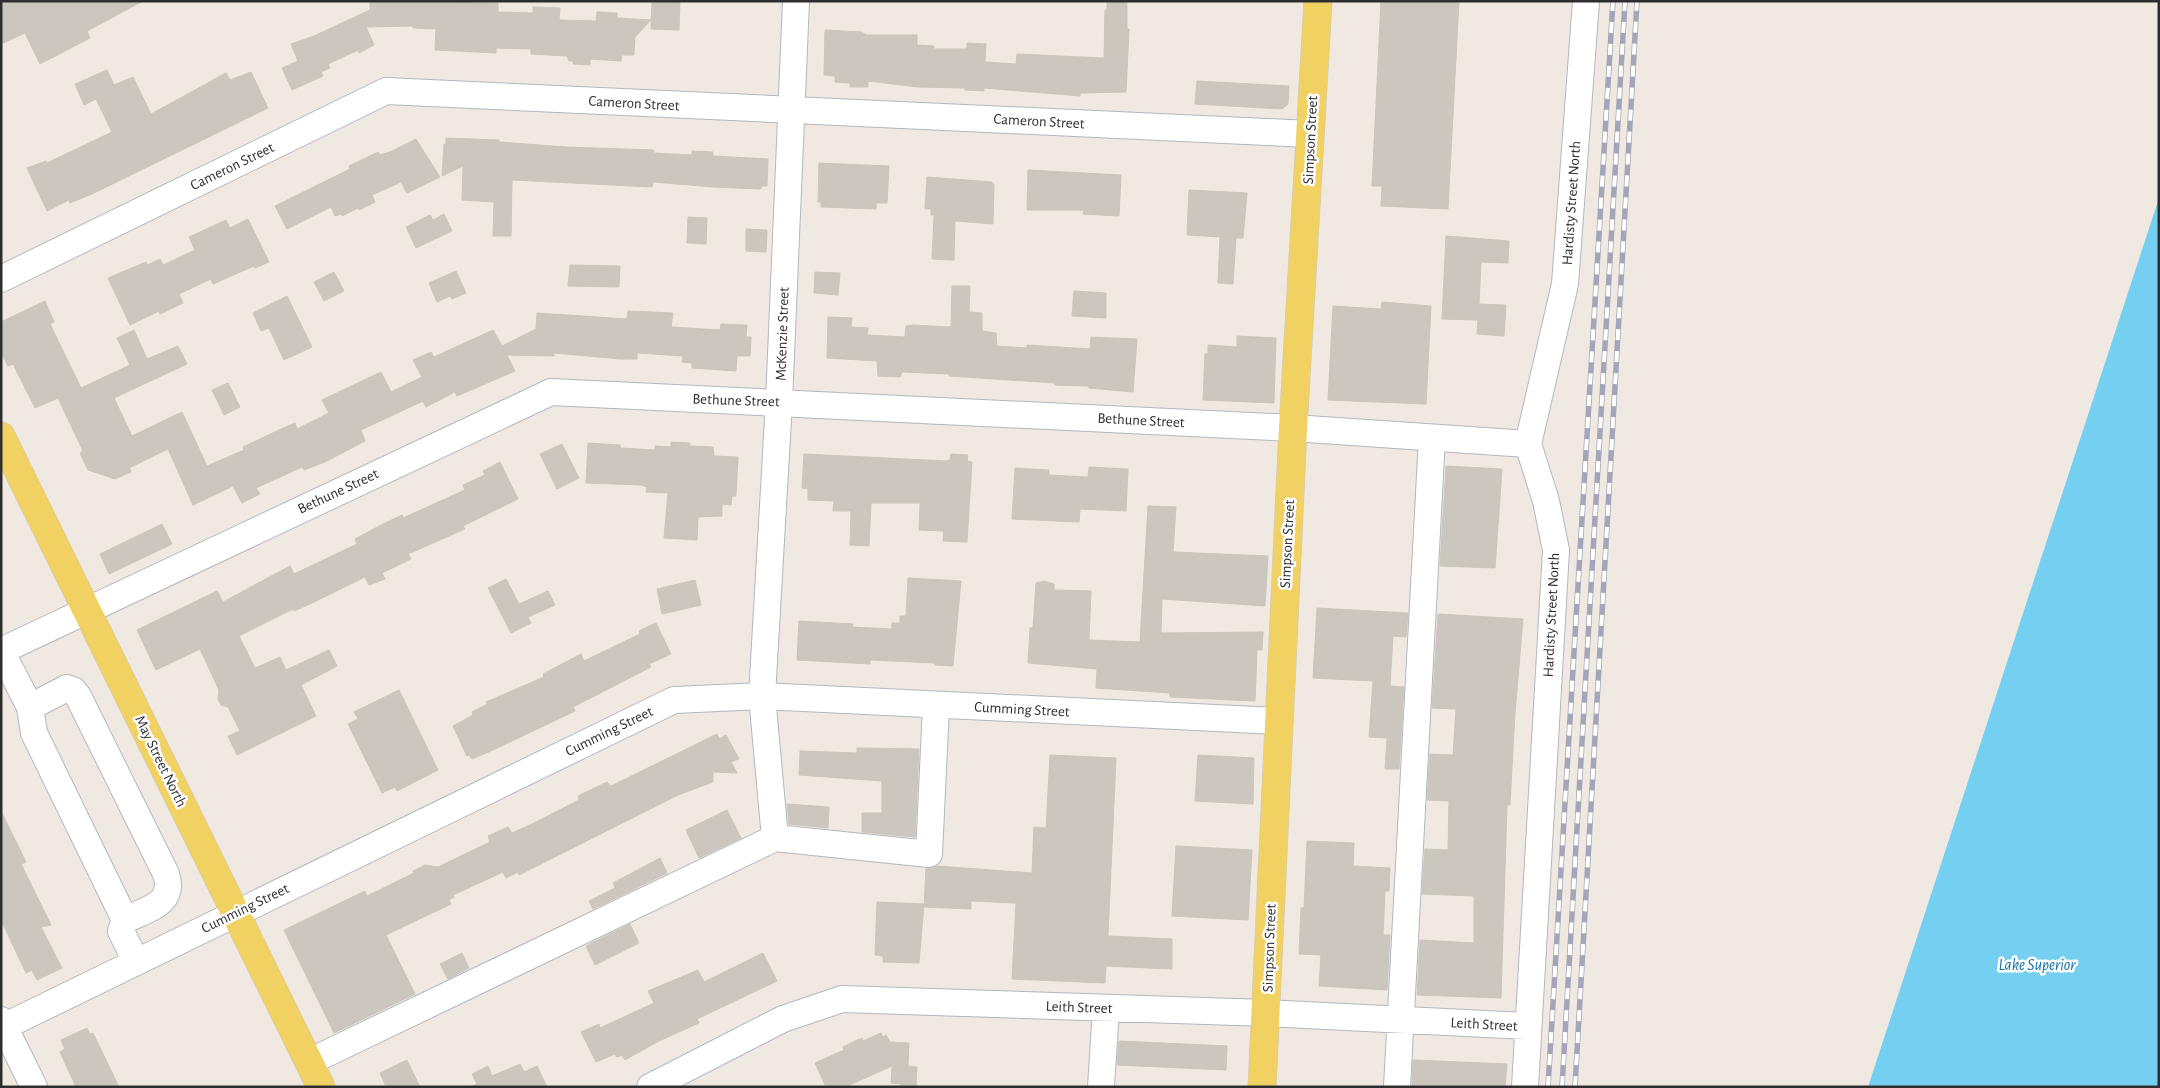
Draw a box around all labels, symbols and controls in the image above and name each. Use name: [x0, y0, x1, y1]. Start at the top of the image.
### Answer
street label: Cameron Street: [588, 94, 680, 113]
street label: Simpson Street: [1301, 95, 1320, 185]
street label: Cameron Street: [993, 112, 1085, 131]
street label: Cameron Street: [188, 140, 277, 193]
street label: Hardisty Street North: [1560, 140, 1583, 266]
street label: McKenzie Street: [773, 287, 792, 381]
street label: Bethune Street: [692, 391, 780, 410]
street label: Bethune Street: [1097, 411, 1185, 430]
street label: Bethune Street: [295, 466, 381, 517]
street label: Simpson Street: [1278, 499, 1297, 589]
street label: Hardisty Street North: [1541, 552, 1562, 678]
street label: Cumming Street: [974, 700, 1070, 719]
street label: Cumming Street: [563, 704, 656, 759]
street label: May Street North: [132, 713, 189, 809]
street label: Cumming Street: [199, 881, 292, 936]
street label: Simpson Street: [1260, 903, 1279, 993]
water label: Lake Superior: [1998, 957, 2076, 974]
street label: Leith Street: [1045, 999, 1113, 1016]
street label: Leith Street: [1450, 1015, 1518, 1034]

